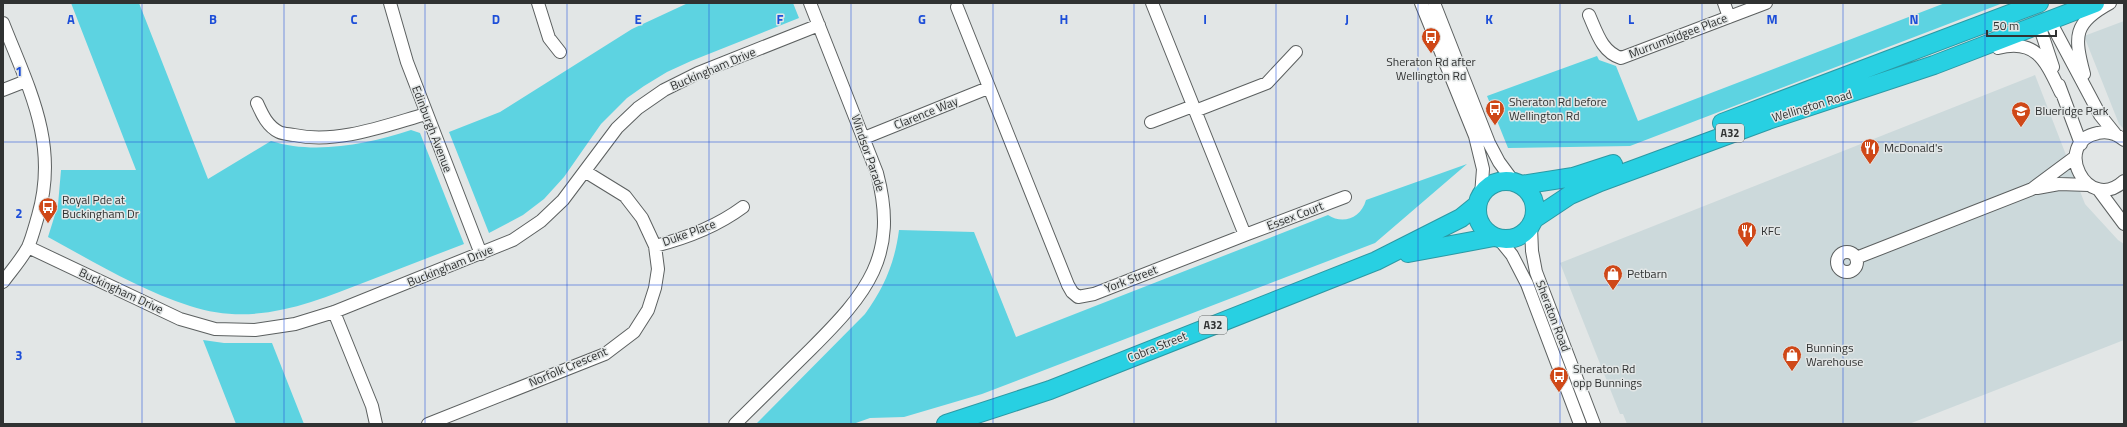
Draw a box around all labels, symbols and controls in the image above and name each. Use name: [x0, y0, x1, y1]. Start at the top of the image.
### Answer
street label: Murrumbidgee Place: [1626, 8, 1730, 63]
text: A: [67, 9, 75, 29]
text: B: [209, 9, 217, 29]
text: C: [350, 9, 358, 29]
text: D: [492, 9, 500, 29]
text: E: [634, 9, 642, 29]
text: F: [777, 9, 784, 29]
text: G: [918, 9, 926, 29]
text: H: [1060, 9, 1068, 29]
text: I: [1203, 9, 1207, 29]
text: J: [1345, 9, 1349, 29]
text: K: [1485, 9, 1493, 29]
text: L: [1628, 9, 1634, 29]
text: M: [1766, 9, 1778, 29]
text: N: [1909, 9, 1919, 29]
scale bar: [1987, 12, 2056, 38]
text: 50 m: [1993, 16, 2019, 35]
bus stop icon: Sheraton Rd after Wellington Rd: [1420, 26, 1442, 54]
street label: Buckingham Drive: [667, 42, 759, 95]
place label: Sheraton Rd after Wellington Rd: [1386, 52, 1476, 85]
text: 1: [15, 61, 23, 81]
street label: Edinburgh Avenue: [407, 83, 458, 175]
street label: Wellington Road: [1769, 84, 1854, 127]
street label: Clarence Way: [891, 91, 961, 134]
place label: Sheraton Rd before Wellington Rd: [1509, 92, 1607, 125]
bus stop icon: Sheraton Rd before Wellington Rd: [1484, 98, 1506, 126]
school or university icon: Blueridge Park: [2010, 100, 2032, 128]
place label: Blueridge Park: [2035, 101, 2109, 120]
street label: Windsor Parade: [846, 112, 891, 194]
road number: A32: [1716, 124, 1744, 142]
restaurant icon: McDonald's: [1859, 137, 1881, 165]
place label: McDonald's: [1884, 138, 1943, 157]
place label: Royal Pde at Buckingham Dr: [62, 190, 139, 223]
bus stop icon: Royal Pde at Buckingham Dr: [37, 196, 59, 224]
street label: Essex Court: [1264, 196, 1327, 235]
text: 2: [15, 203, 23, 223]
street label: Duke Place: [659, 214, 718, 251]
restaurant icon: KFC: [1736, 220, 1758, 248]
place label: KFC: [1761, 221, 1781, 240]
street label: Buckingham Drive: [404, 240, 496, 291]
street label: York Street: [1102, 259, 1161, 297]
street label: Buckingham Drive: [76, 263, 167, 318]
shop icon: Petbarn: [1602, 263, 1624, 291]
place label: Petbarn: [1627, 264, 1667, 283]
street label: Sheraton Road: [1531, 278, 1576, 354]
road number: A32: [1199, 316, 1227, 334]
street label: Cobra Street: [1124, 326, 1190, 367]
place label: Bunnings Warehouse: [1806, 338, 1863, 371]
street label: Norfolk Crescent: [525, 341, 611, 392]
shop icon: Bunnings Warehouse: [1781, 344, 1803, 372]
text: 3: [15, 345, 23, 365]
place label: Sheraton Rd opp Bunnings: [1573, 359, 1643, 392]
bus stop icon: Sheraton Rd opp Bunnings: [1548, 365, 1570, 393]

